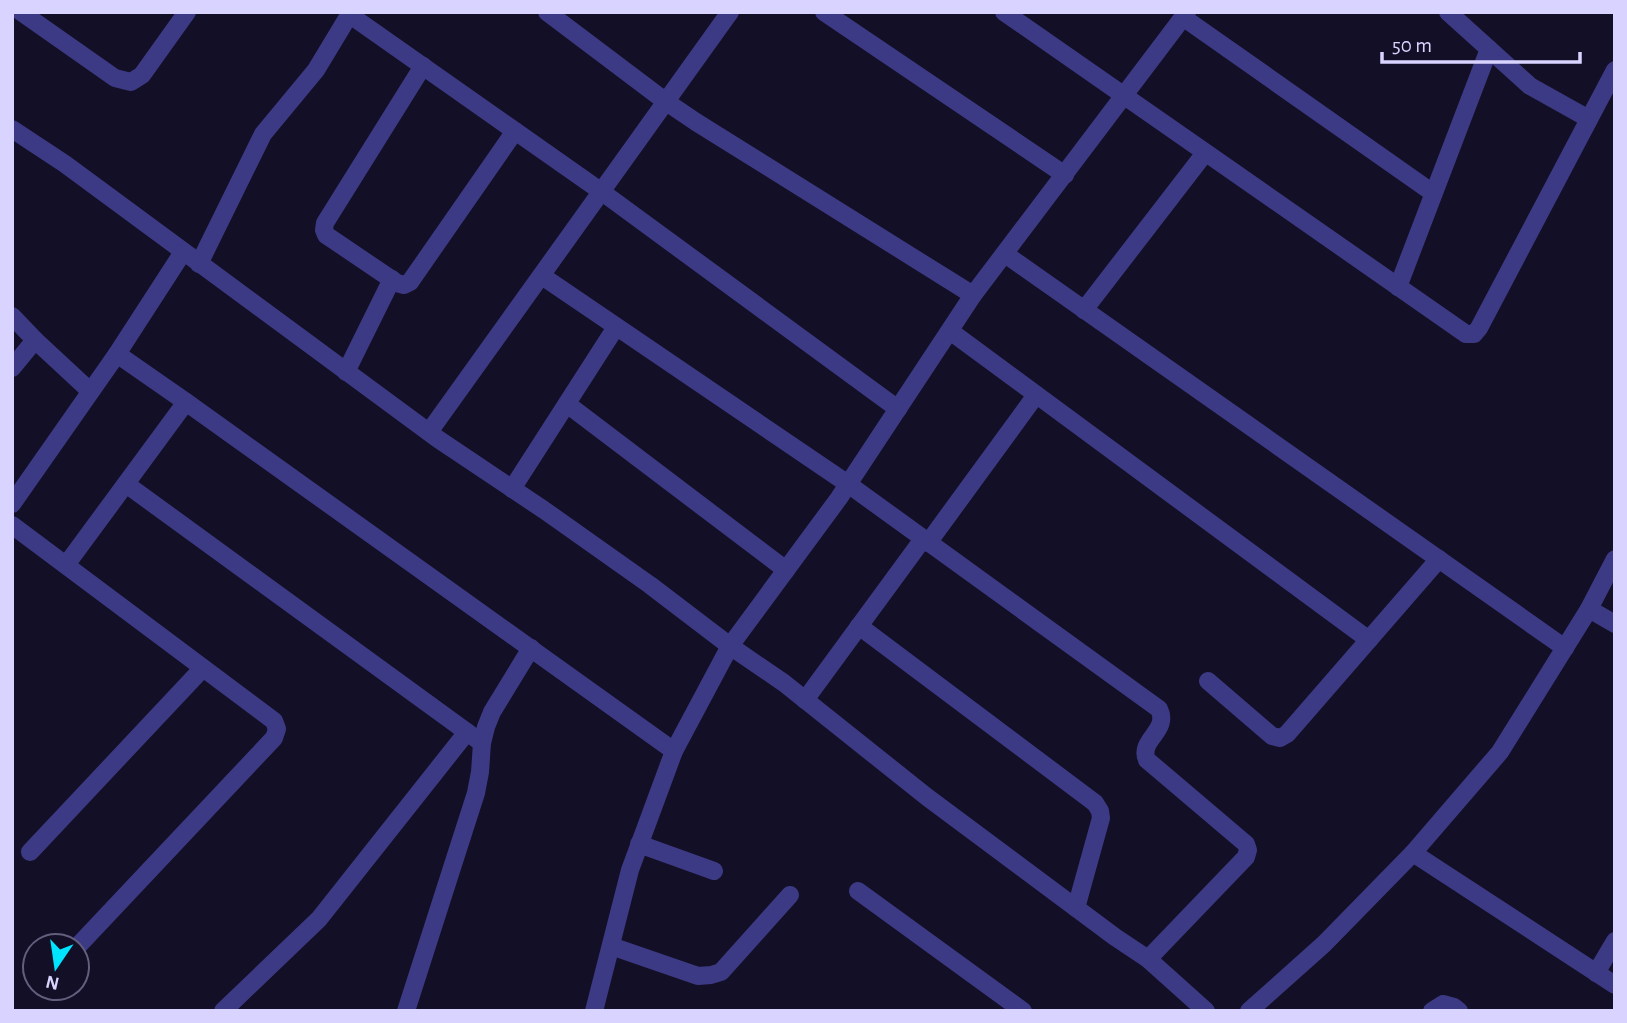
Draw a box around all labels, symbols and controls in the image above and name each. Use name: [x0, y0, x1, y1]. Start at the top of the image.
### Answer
scale bar: [1382, 21, 1580, 65]
text: 50 m: [1392, 35, 1432, 56]
north arrow: [21, 932, 91, 1002]
text: N: [44, 971, 61, 993]

